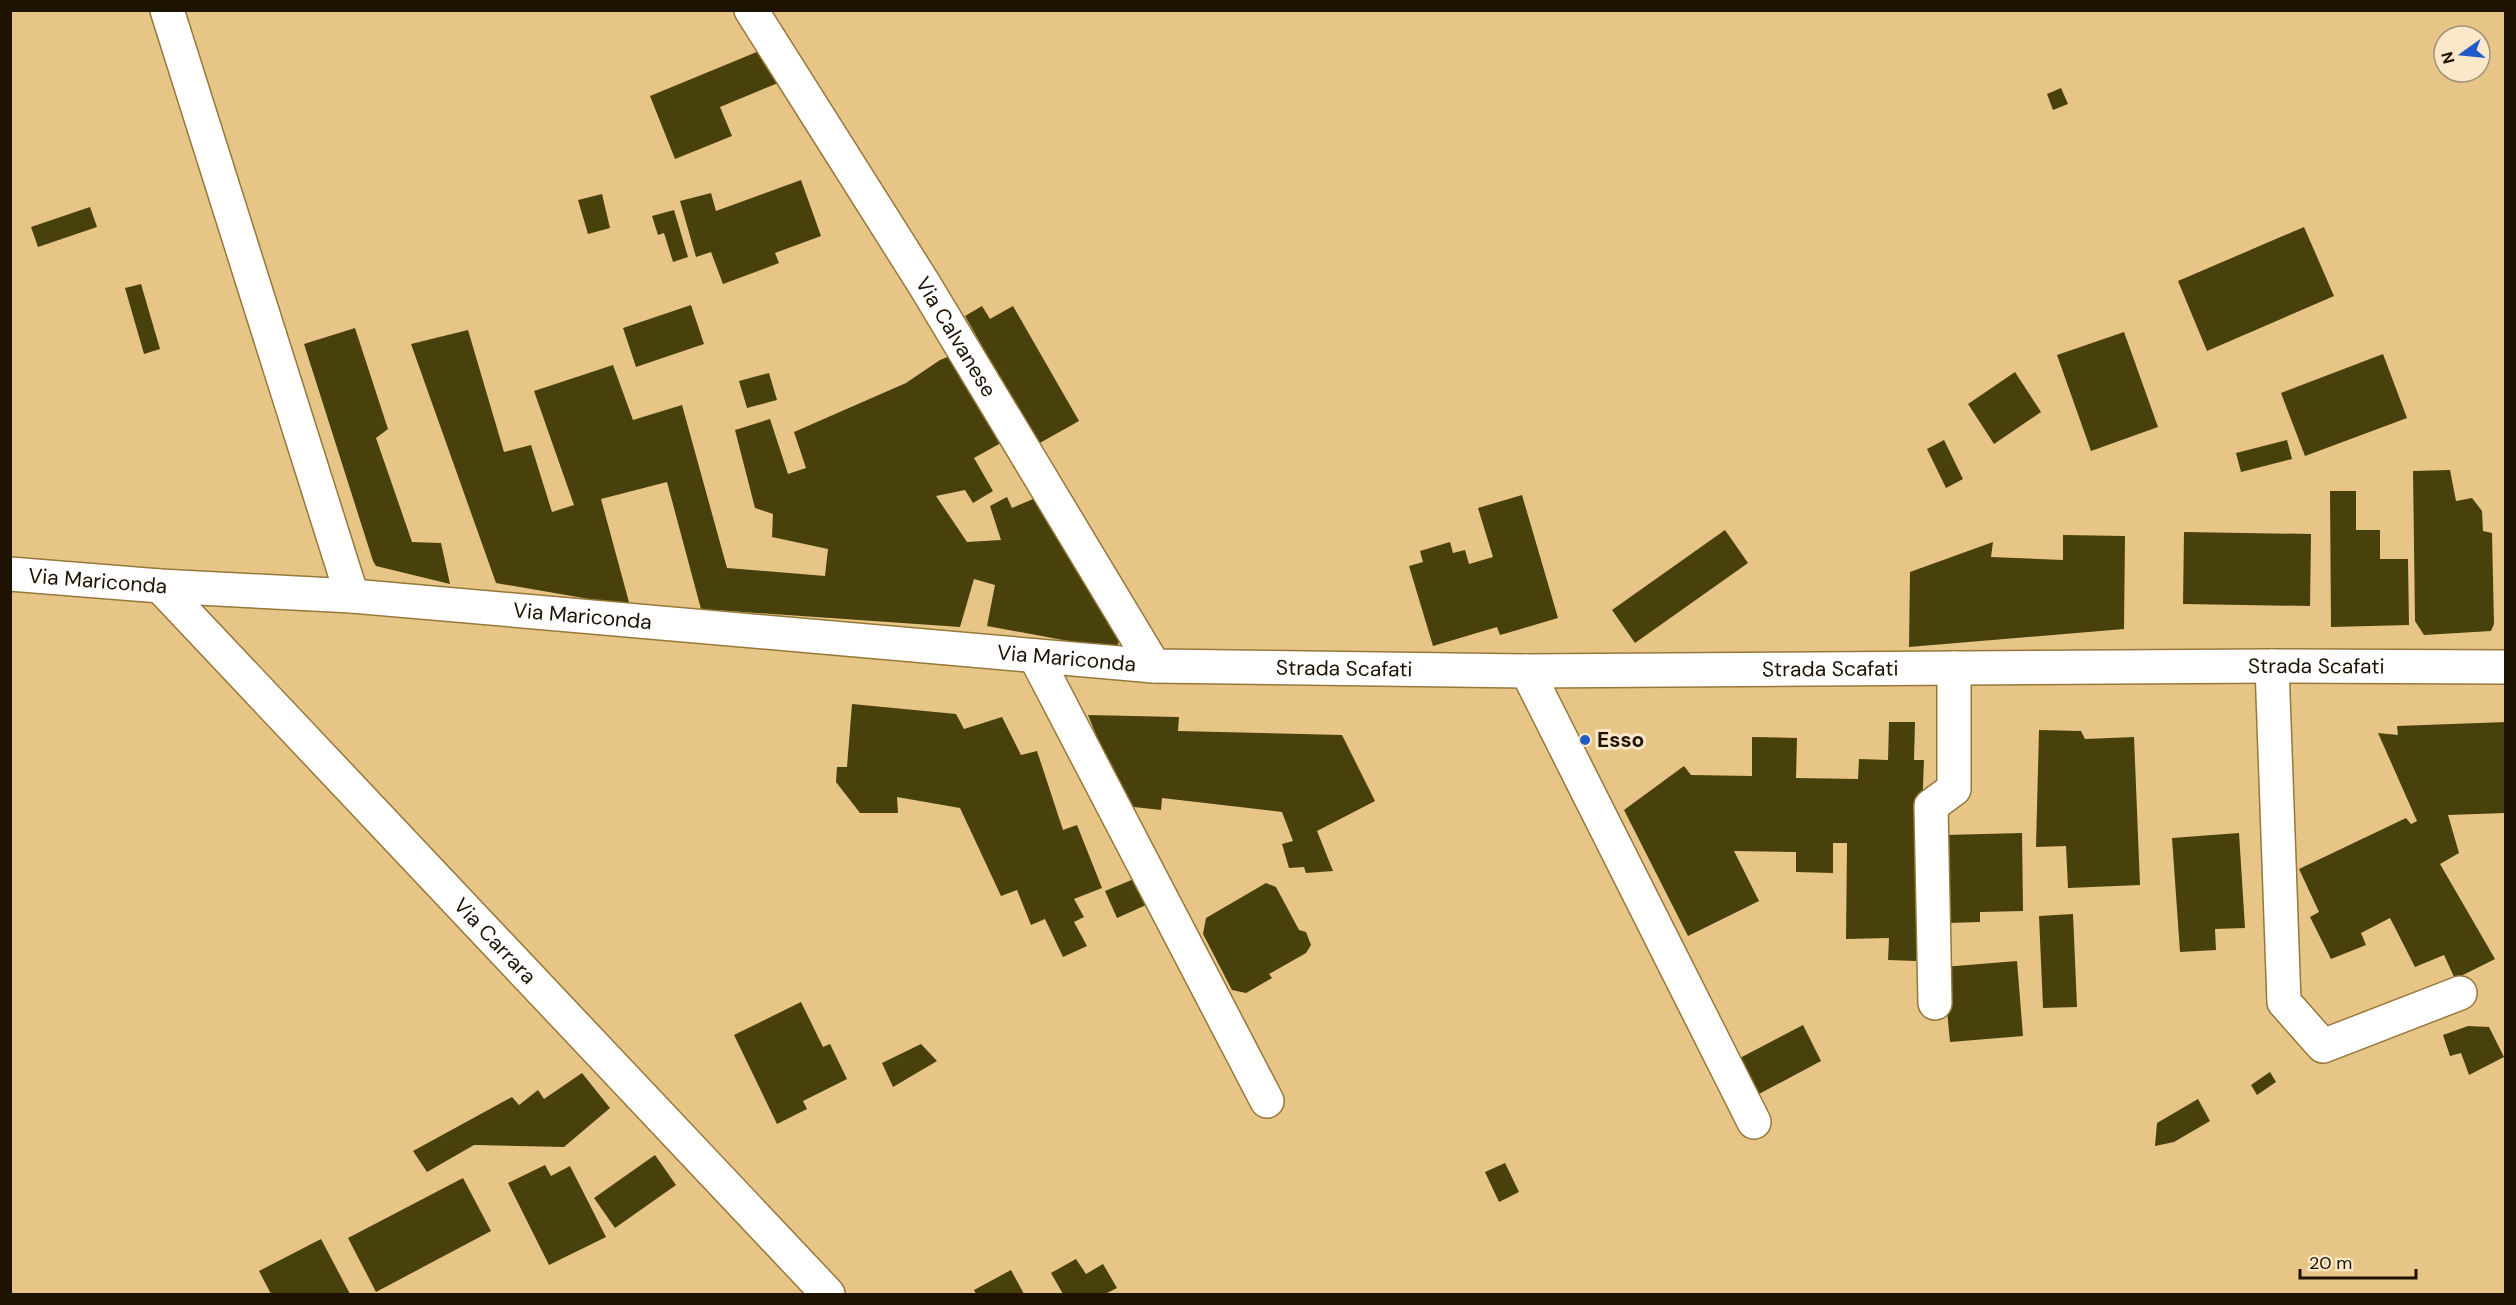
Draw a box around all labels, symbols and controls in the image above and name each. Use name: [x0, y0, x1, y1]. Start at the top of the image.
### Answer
north arrow: [2432, 24, 2492, 84]
text: N: [2436, 49, 2460, 66]
street label: Via Calvanese: [909, 272, 1003, 403]
street label: Via Mariconda: [27, 562, 168, 600]
street label: Via Mariconda: [512, 596, 653, 636]
street label: Via Mariconda: [996, 638, 1137, 678]
street label: Strada Scafati: [2248, 652, 2385, 680]
street label: Strada Scafati: [1276, 654, 1413, 683]
street label: Strada Scafati: [1762, 655, 1899, 683]
place label: Esso: [1597, 726, 1644, 754]
marker: Esso: [1578, 733, 1592, 747]
street label: Via Carrara: [447, 892, 542, 990]
scale bar: [2300, 1242, 2416, 1280]
text: 20 m: [2309, 1251, 2352, 1275]

